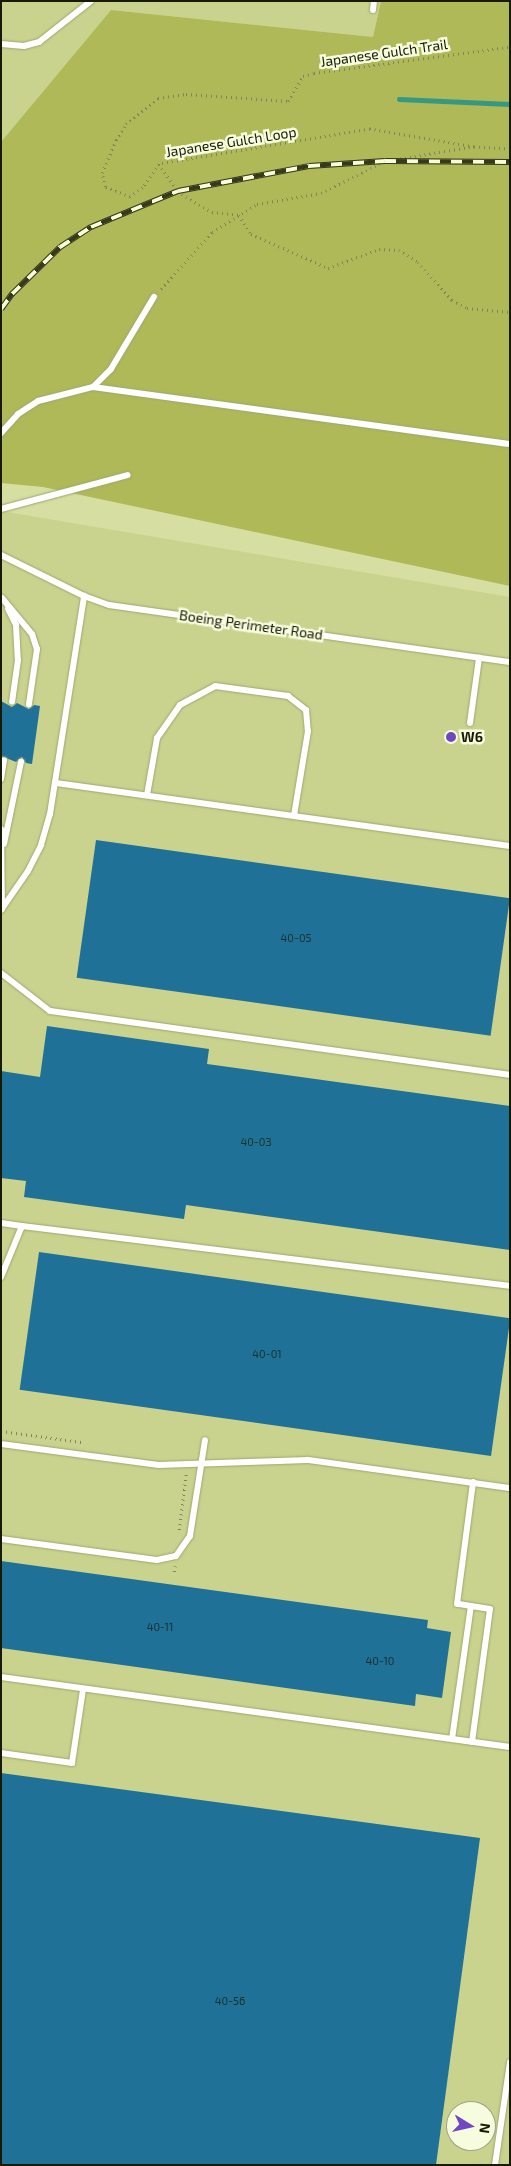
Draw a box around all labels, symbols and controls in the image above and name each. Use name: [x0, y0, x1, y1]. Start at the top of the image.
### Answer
street label: Japanese Gulch Trail: [319, 36, 449, 70]
street label: Japanese Gulch Loop: [165, 123, 297, 161]
street label: Boeing Perimeter Road: [178, 607, 324, 643]
place label: W6: [461, 729, 483, 745]
marker: W6: [445, 731, 457, 743]
house number: 40-05: [281, 931, 311, 945]
house number: 40-03: [240, 1135, 272, 1149]
house number: 40-01: [252, 1347, 282, 1361]
house number: 40-11: [147, 1620, 173, 1634]
house number: 40-10: [366, 1654, 394, 1668]
house number: 40-56: [215, 1994, 245, 2008]
north arrow: [446, 2101, 496, 2151]
text: N: [476, 2122, 495, 2135]

